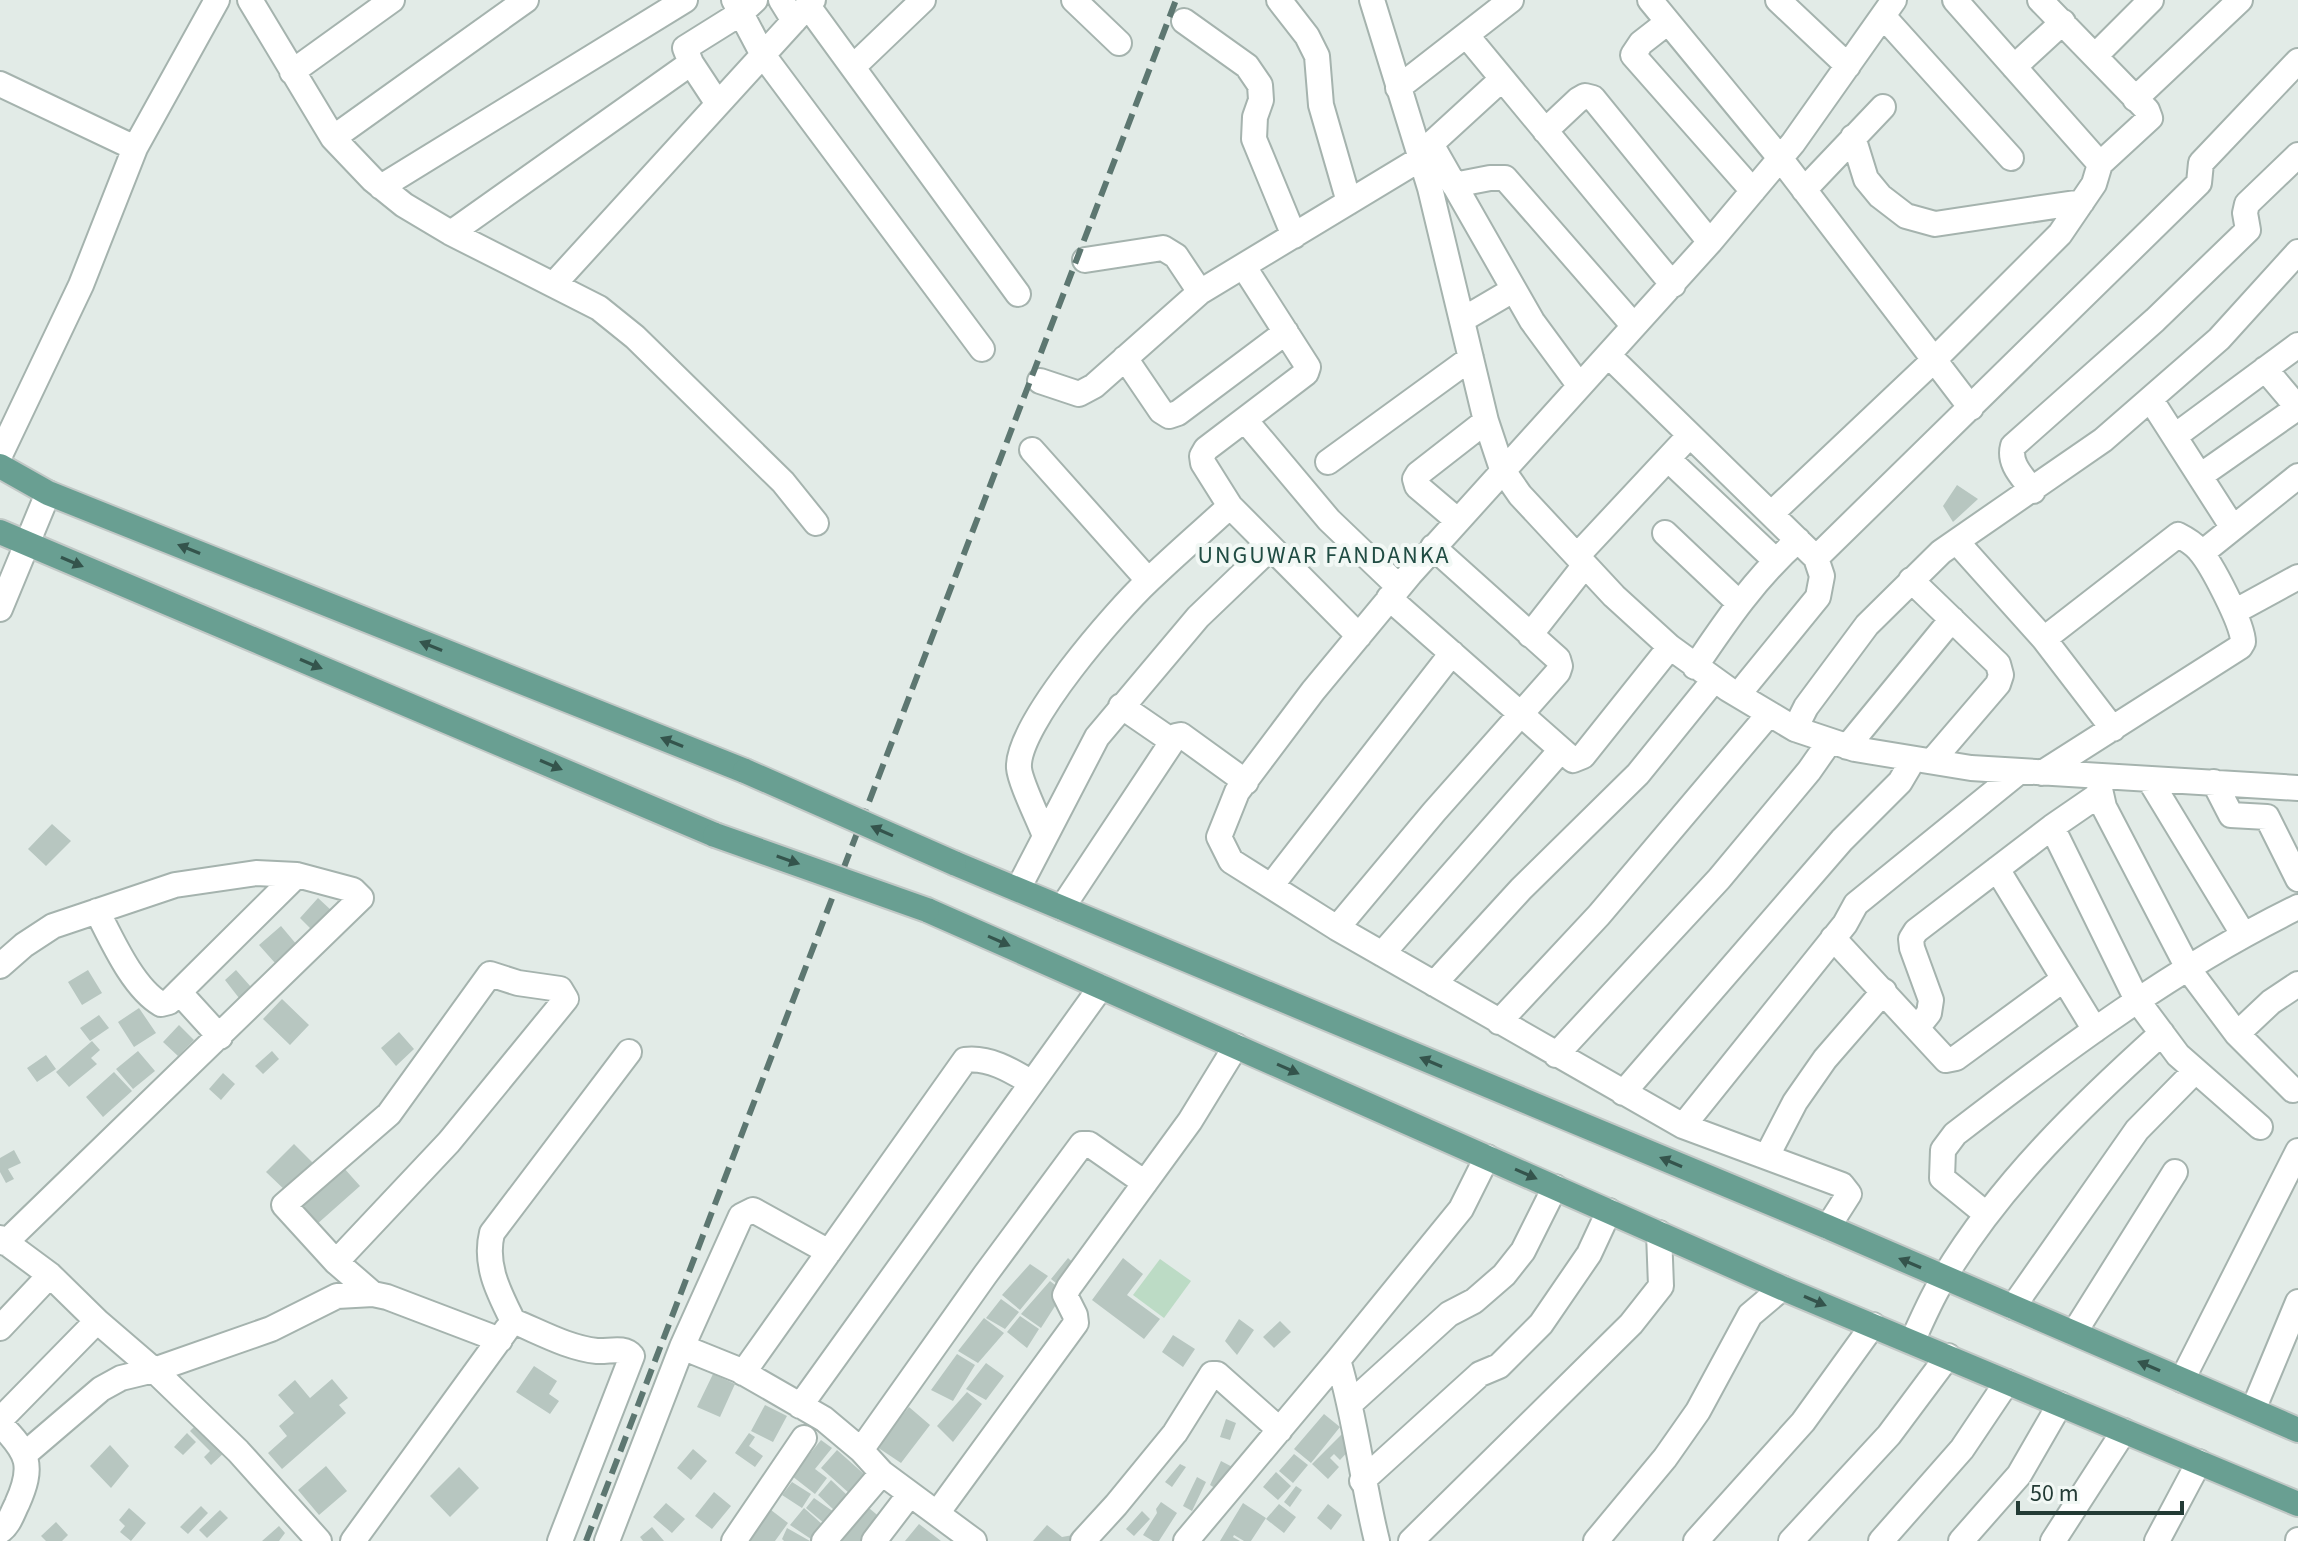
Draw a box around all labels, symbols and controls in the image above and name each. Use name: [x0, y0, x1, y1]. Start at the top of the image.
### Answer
district label: UNGUWAR FANDANKA: [1198, 538, 1450, 573]
one-way arrow: [177, 543, 201, 556]
one-way arrow: [60, 556, 84, 569]
one-way arrow: [419, 639, 443, 652]
one-way arrow: [299, 657, 323, 670]
one-way arrow: [660, 735, 684, 748]
one-way arrow: [539, 759, 563, 772]
one-way arrow: [870, 825, 894, 838]
one-way arrow: [776, 855, 800, 867]
one-way arrow: [987, 934, 1011, 948]
one-way arrow: [1419, 1055, 1443, 1068]
one-way arrow: [1276, 1062, 1300, 1076]
one-way arrow: [1659, 1155, 1683, 1168]
one-way arrow: [1514, 1167, 1537, 1181]
one-way arrow: [1899, 1256, 1922, 1269]
one-way arrow: [1803, 1295, 1827, 1308]
one-way arrow: [2137, 1359, 2161, 1372]
scale bar: [2018, 1465, 2182, 1515]
text: 50 m: [2030, 1476, 2079, 1511]

